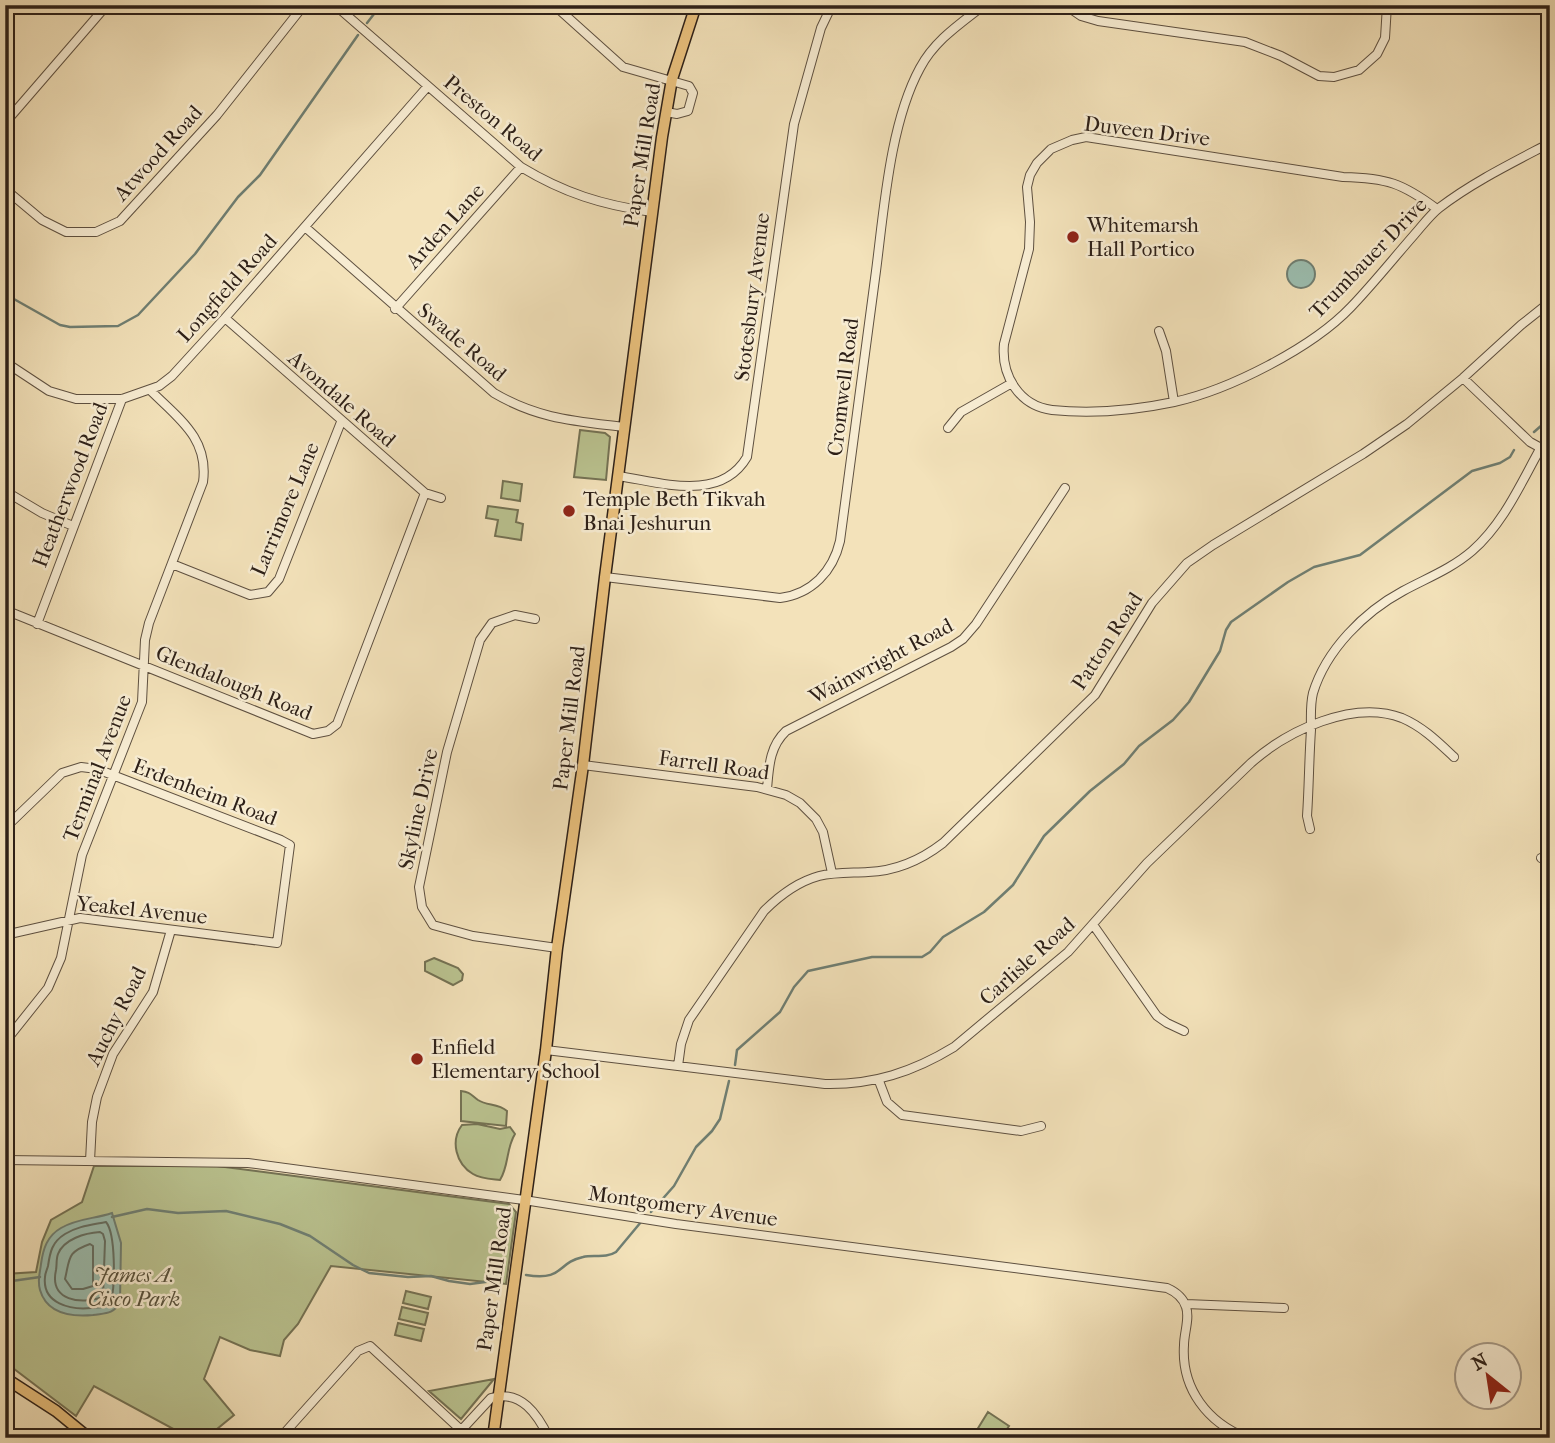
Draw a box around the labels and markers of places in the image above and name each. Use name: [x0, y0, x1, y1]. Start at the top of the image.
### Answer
place label: Whitemarsh Hall Portico: [1086, 213, 1199, 261]
marker: Whitemarsh Hall Portico: [1065, 229, 1081, 245]
place label: Temple Beth Tikvah Bnai Jeshurun: [583, 487, 766, 535]
marker: Temple Beth Tikvah Bnai Jeshurun: [561, 503, 577, 519]
place label: Enfield Elementary School: [431, 1035, 600, 1083]
marker: Enfield Elementary School: [409, 1051, 425, 1067]

